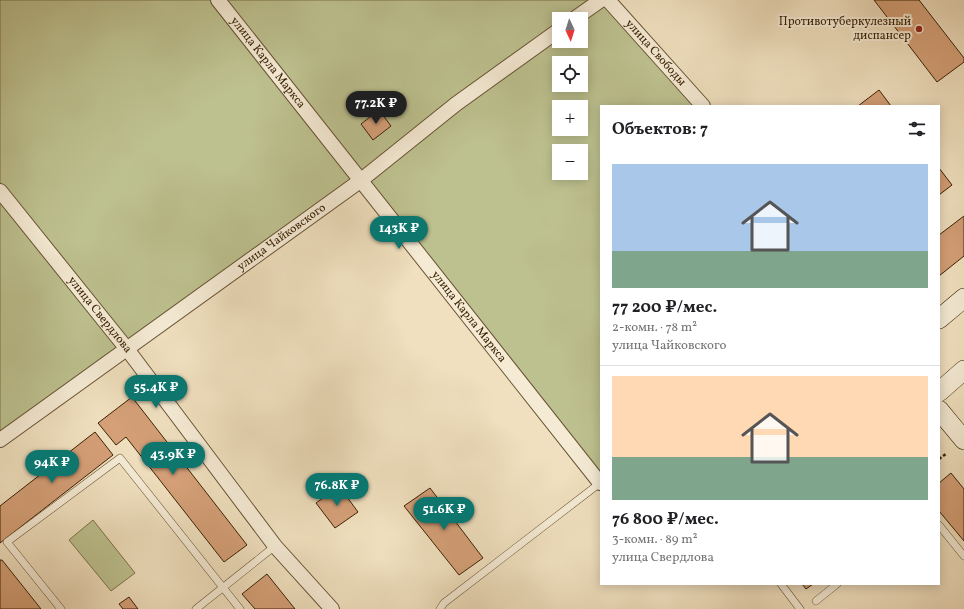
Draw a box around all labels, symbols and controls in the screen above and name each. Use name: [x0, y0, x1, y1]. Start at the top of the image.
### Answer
north arrow: [552, 12, 588, 48]
map controls: [552, 12, 588, 180]
street label: улица Карла Маркса: [226, 14, 309, 112]
place label: Противотуберкулезный диспансер: [779, 14, 911, 44]
street label: улица Свободы: [621, 16, 690, 90]
marker: Противотуберкулезный диспансер: [914, 24, 924, 34]
button: locate: [552, 56, 588, 92]
pin: 77.2K ₽: [339, 91, 413, 125]
text: 77.2K ₽: [355, 95, 397, 113]
button: +: [552, 100, 588, 136]
text: Объектов: 7: [612, 118, 708, 141]
icon: filters: [906, 118, 928, 140]
button: −: [552, 144, 588, 180]
icon: home: [734, 190, 806, 262]
street label: улица Чайковского: [234, 200, 329, 275]
pin: 143K ₽: [366, 216, 432, 250]
text: 143K ₽: [379, 220, 419, 238]
street label: улица Карла Маркса: [427, 268, 510, 366]
street label: улица Свердлова: [64, 273, 135, 357]
text: 77 200 ₽/мес.: [612, 296, 717, 319]
text: 2-комн. · 78 m²: [612, 319, 697, 337]
text: улица Чайковского: [612, 337, 726, 355]
pin: 55.4K ₽: [119, 375, 193, 409]
text: 55.4K ₽: [133, 379, 179, 397]
icon: home: [734, 402, 806, 474]
pin: 43.9K ₽: [136, 442, 210, 476]
text: 43.9K ₽: [150, 446, 196, 464]
pin: 94K ₽: [24, 450, 80, 484]
text: 94K ₽: [34, 454, 70, 472]
pin: 76.8K ₽: [300, 473, 374, 507]
text: 76.8K ₽: [315, 477, 359, 495]
pin: 51.6K ₽: [407, 497, 481, 531]
text: 51.6K ₽: [422, 501, 466, 519]
text: 76 800 ₽/мес.: [612, 508, 719, 531]
text: 3-комн. · 89 m²: [612, 531, 697, 549]
text: улица Свердлова: [612, 549, 714, 567]

